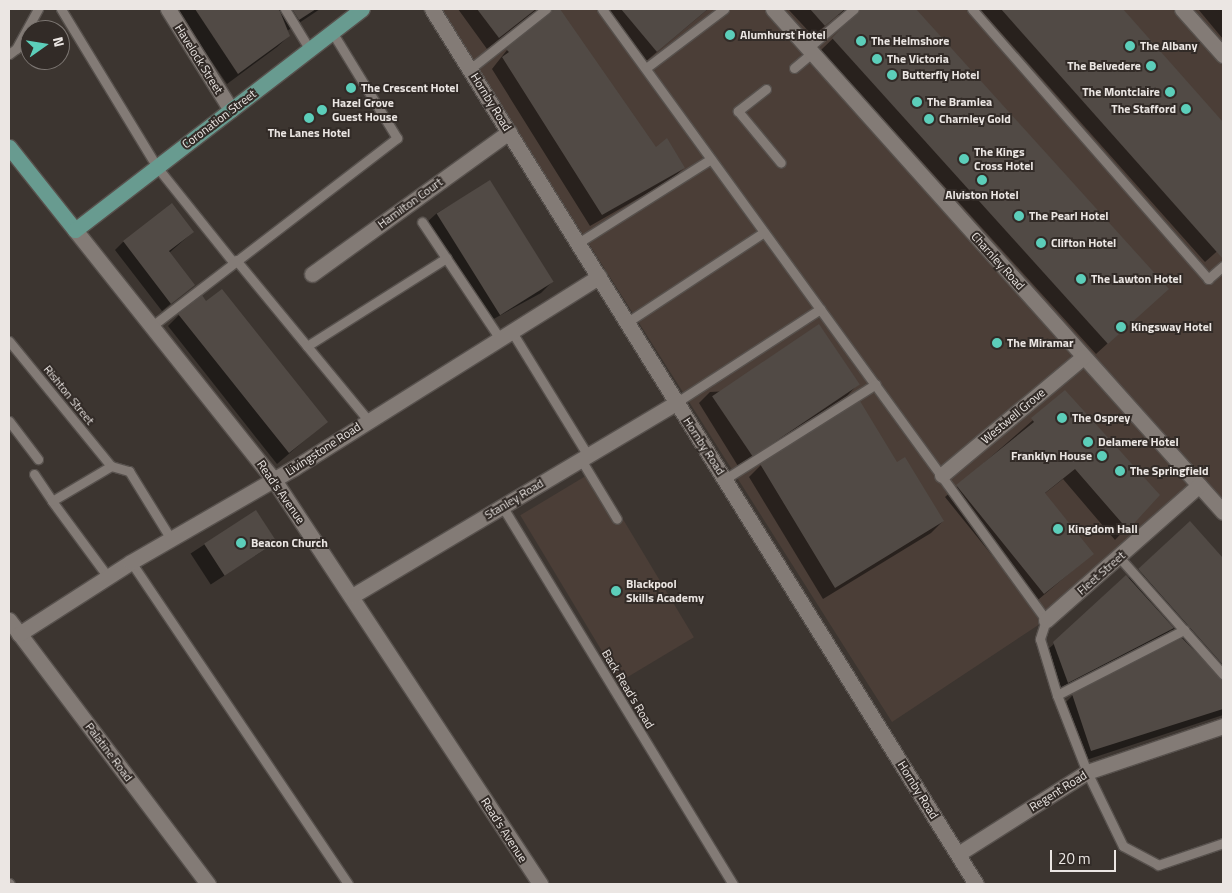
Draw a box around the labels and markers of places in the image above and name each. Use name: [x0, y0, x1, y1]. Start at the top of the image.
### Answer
place label: Alumhurst Hotel: [740, 28, 826, 42]
marker: Alumhurst Hotel: [724, 29, 736, 41]
place label: The Helmshore: [871, 34, 949, 48]
marker: The Helmshore: [855, 35, 867, 47]
place label: The Albany: [1140, 39, 1197, 53]
marker: The Albany: [1124, 40, 1136, 52]
place label: The Victoria: [887, 52, 949, 66]
marker: The Victoria: [871, 53, 883, 65]
place label: The Belvedere: [1067, 59, 1141, 73]
marker: The Belvedere: [1145, 60, 1157, 72]
place label: Butterfly Hotel: [902, 68, 980, 82]
marker: Butterfly Hotel: [886, 69, 898, 81]
place label: The Crescent Hotel: [361, 81, 459, 95]
marker: The Crescent Hotel: [345, 82, 357, 94]
place label: The Montclaire: [1082, 85, 1160, 99]
marker: The Montclaire: [1164, 86, 1176, 98]
place label: The Bramlea: [927, 95, 992, 109]
place label: Hazel Grove Guest House: [332, 96, 398, 124]
marker: The Bramlea: [911, 96, 923, 108]
place label: The Stafford: [1111, 102, 1176, 116]
marker: The Stafford: [1180, 103, 1192, 115]
marker: Hazel Grove Guest House: [316, 104, 328, 116]
marker: The Lanes Hotel: [303, 112, 315, 124]
place label: Charnley Gold: [939, 112, 1011, 126]
marker: Charnley Gold: [923, 113, 935, 125]
place label: The Lanes Hotel: [268, 126, 350, 140]
place label: The Kings Cross Hotel: [974, 145, 1033, 173]
marker: The Kings Cross Hotel: [958, 153, 970, 165]
marker: Alviston Hotel: [976, 174, 988, 186]
place label: Alviston Hotel: [945, 188, 1019, 202]
place label: The Pearl Hotel: [1029, 209, 1109, 223]
marker: The Pearl Hotel: [1013, 210, 1025, 222]
place label: Clifton Hotel: [1051, 236, 1116, 250]
marker: Clifton Hotel: [1035, 237, 1047, 249]
place label: The Lawton Hotel: [1091, 272, 1182, 286]
marker: The Lawton Hotel: [1075, 273, 1087, 285]
place label: Kingsway Hotel: [1131, 320, 1212, 334]
marker: Kingsway Hotel: [1115, 321, 1127, 333]
place label: The Miramar: [1007, 336, 1073, 350]
marker: The Miramar: [991, 337, 1003, 349]
place label: The Osprey: [1072, 411, 1130, 425]
marker: The Osprey: [1056, 412, 1068, 424]
place label: Delamere Hotel: [1098, 435, 1179, 449]
marker: Delamere Hotel: [1082, 436, 1094, 448]
place label: Franklyn House: [1011, 449, 1092, 463]
marker: Franklyn House: [1096, 450, 1108, 462]
place label: The Springfield: [1130, 464, 1209, 478]
marker: The Springfield: [1114, 465, 1126, 477]
place label: Kingdom Hall: [1068, 522, 1138, 536]
marker: Kingdom Hall: [1052, 523, 1064, 535]
place label: Beacon Church: [251, 536, 328, 550]
marker: Beacon Church: [235, 537, 247, 549]
place label: Blackpool Skills Academy: [626, 577, 704, 605]
marker: Blackpool Skills Academy: [610, 585, 622, 597]

